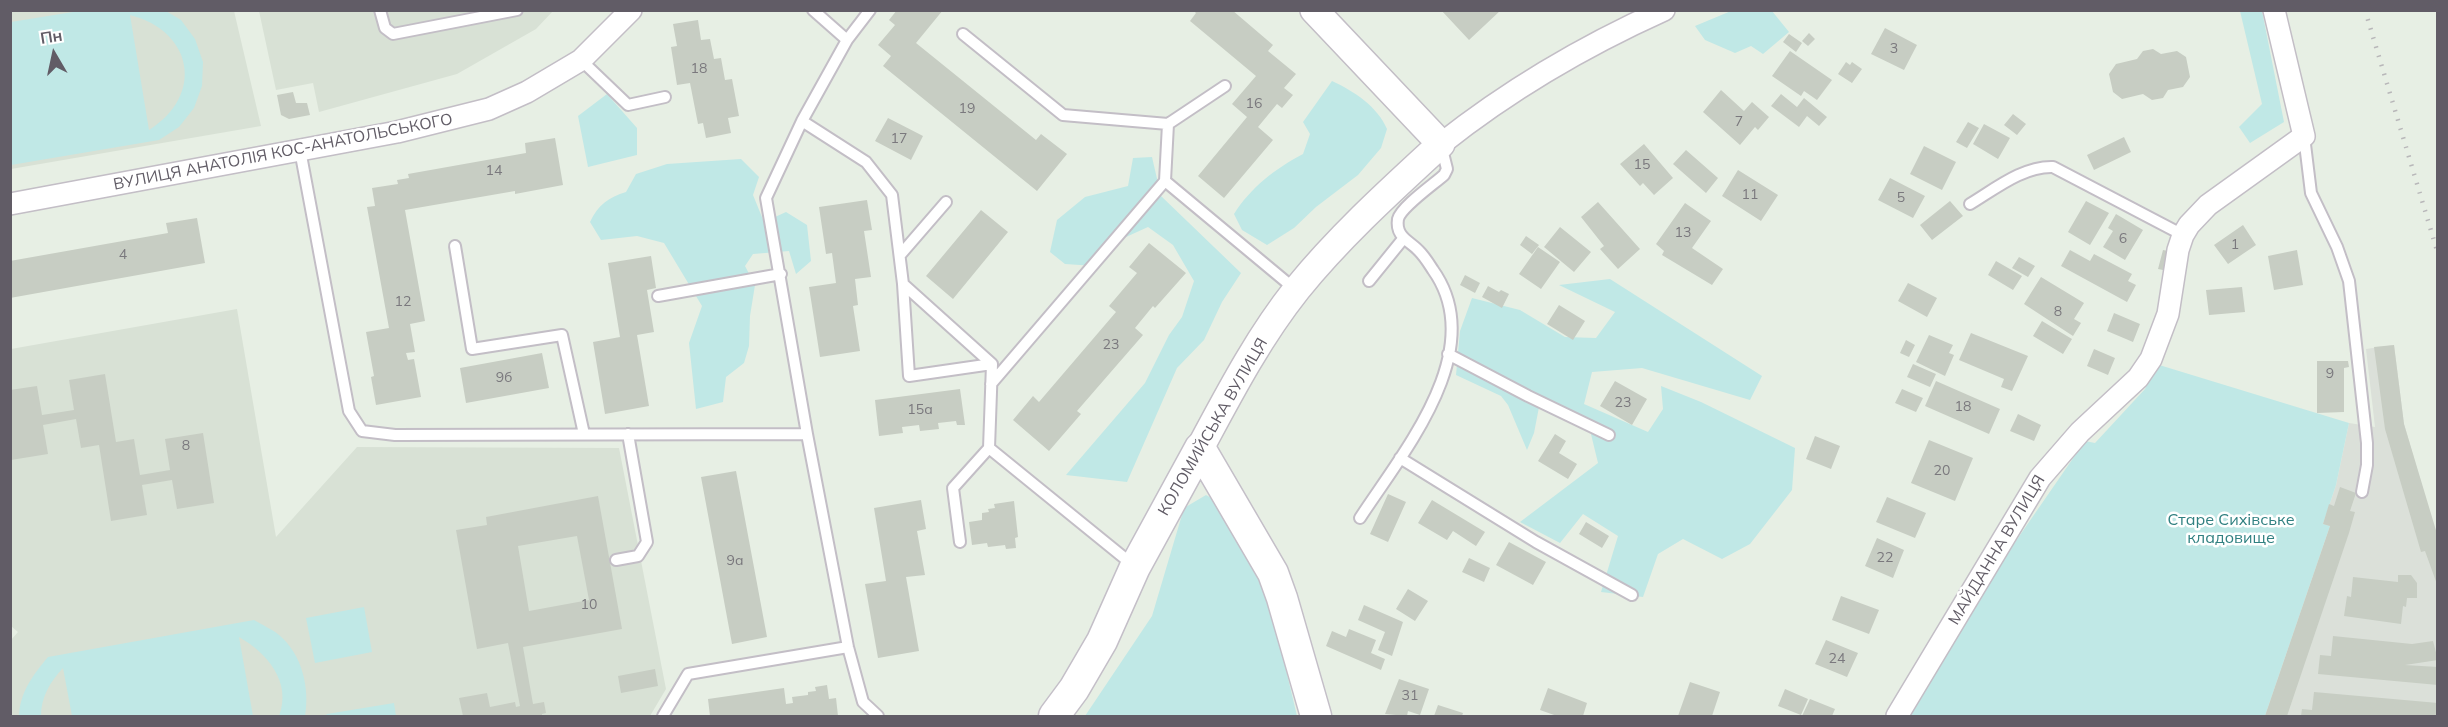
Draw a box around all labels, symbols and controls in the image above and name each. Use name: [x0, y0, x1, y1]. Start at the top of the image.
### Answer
north arrow: [24, 24, 84, 84]
text: Пн: [39, 25, 64, 48]
house number: 3: [1890, 41, 1898, 57]
house number: 18: [691, 61, 707, 77]
house number: 16: [1246, 96, 1262, 112]
house number: 19: [959, 101, 975, 117]
street label: ВУЛИЦЯ АНАТОЛІЯ КОС-АНАТОЛЬСЬКОГО: [112, 110, 454, 194]
house number: 7: [1735, 114, 1743, 130]
house number: 17: [891, 131, 907, 147]
house number: 15: [1634, 157, 1650, 173]
house number: 14: [486, 163, 502, 179]
house number: 11: [1742, 187, 1758, 203]
house number: 5: [1897, 190, 1905, 206]
house number: 13: [1675, 225, 1691, 241]
house number: 6: [2119, 231, 2127, 247]
house number: 1: [2231, 237, 2239, 253]
house number: 4: [119, 247, 127, 263]
house number: 12: [395, 294, 411, 310]
house number: 8: [2054, 304, 2062, 320]
street label: КОЛОМИЙСЬКА ВУЛИЦЯ: [1154, 335, 1272, 519]
house number: 23: [1103, 337, 1119, 353]
house number: 9: [2326, 366, 2334, 382]
house number: 9б: [496, 370, 512, 386]
house number: 23: [1615, 395, 1631, 411]
house number: 18: [1955, 399, 1971, 415]
house number: 15а: [907, 402, 933, 418]
house number: 8: [182, 438, 190, 454]
house number: 20: [1934, 463, 1950, 479]
street label: МАЙДАННА ВУЛИЦЯ: [1945, 472, 2049, 628]
park label: Старе Сихівське кладовище: [2167, 510, 2295, 548]
house number: 22: [1877, 550, 1893, 566]
house number: 9а: [727, 553, 743, 569]
house number: 10: [581, 597, 597, 613]
house number: 24: [1829, 651, 1845, 667]
house number: 31: [1402, 688, 1418, 704]

